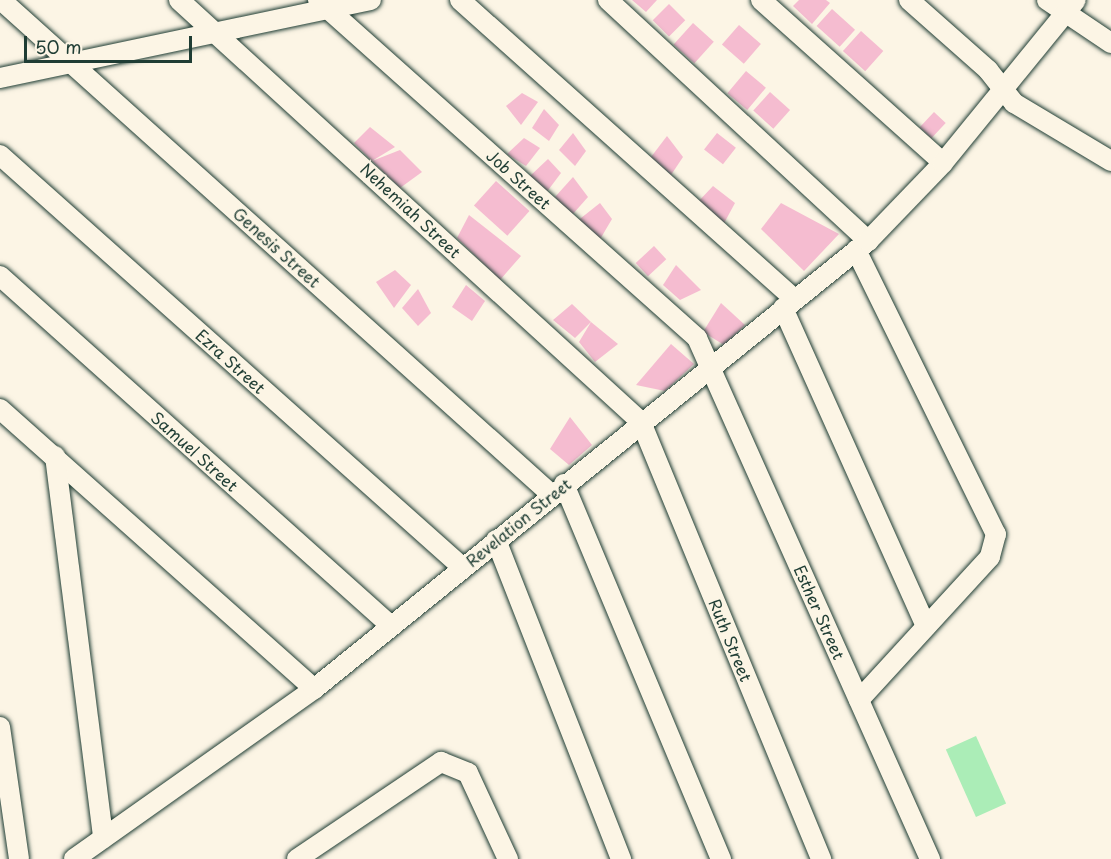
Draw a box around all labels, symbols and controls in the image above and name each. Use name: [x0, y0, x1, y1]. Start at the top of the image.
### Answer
scale bar: [27, 24, 195, 62]
text: 50 m: [35, 33, 82, 60]
street label: Job Street: [483, 145, 555, 213]
street label: Nehemiah Street: [357, 159, 465, 261]
street label: Genesis Street: [229, 202, 325, 292]
street label: Ezra Street: [192, 325, 270, 397]
street label: Samuel Street: [147, 407, 243, 495]
street label: Revelation Street: [461, 473, 575, 571]
street label: Esther Street: [791, 562, 849, 662]
street label: Ruth Street: [705, 595, 757, 685]

